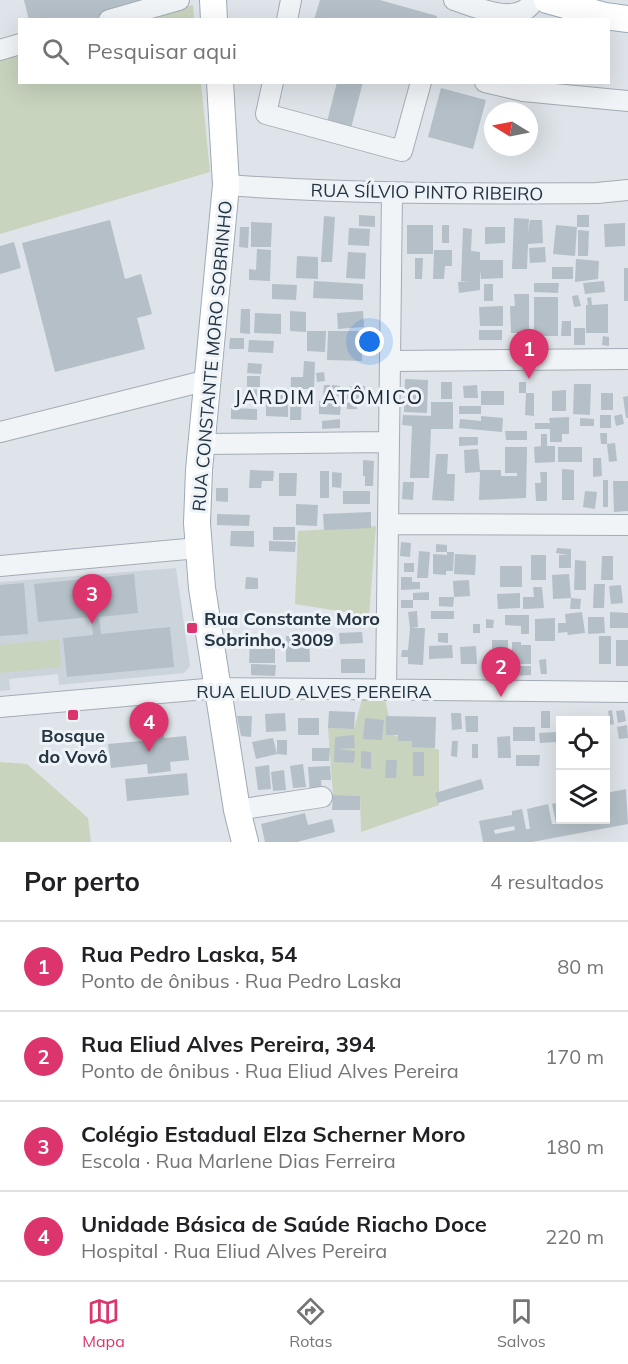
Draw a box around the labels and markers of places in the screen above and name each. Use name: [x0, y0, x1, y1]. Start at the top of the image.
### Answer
pin: 1: [510, 330, 548, 379]
pin: 3: [72, 574, 112, 624]
place label: Rua Constante Moro Sobrinho, 3009: [204, 607, 380, 651]
marker: Rua Constante Moro Sobrinho, 3009: [185, 621, 199, 635]
pin: 2: [482, 648, 520, 697]
pin: 4: [130, 702, 168, 752]
marker: Bosque do Vovô: [66, 708, 80, 722]
place label: Bosque do Vovô: [38, 724, 108, 768]

